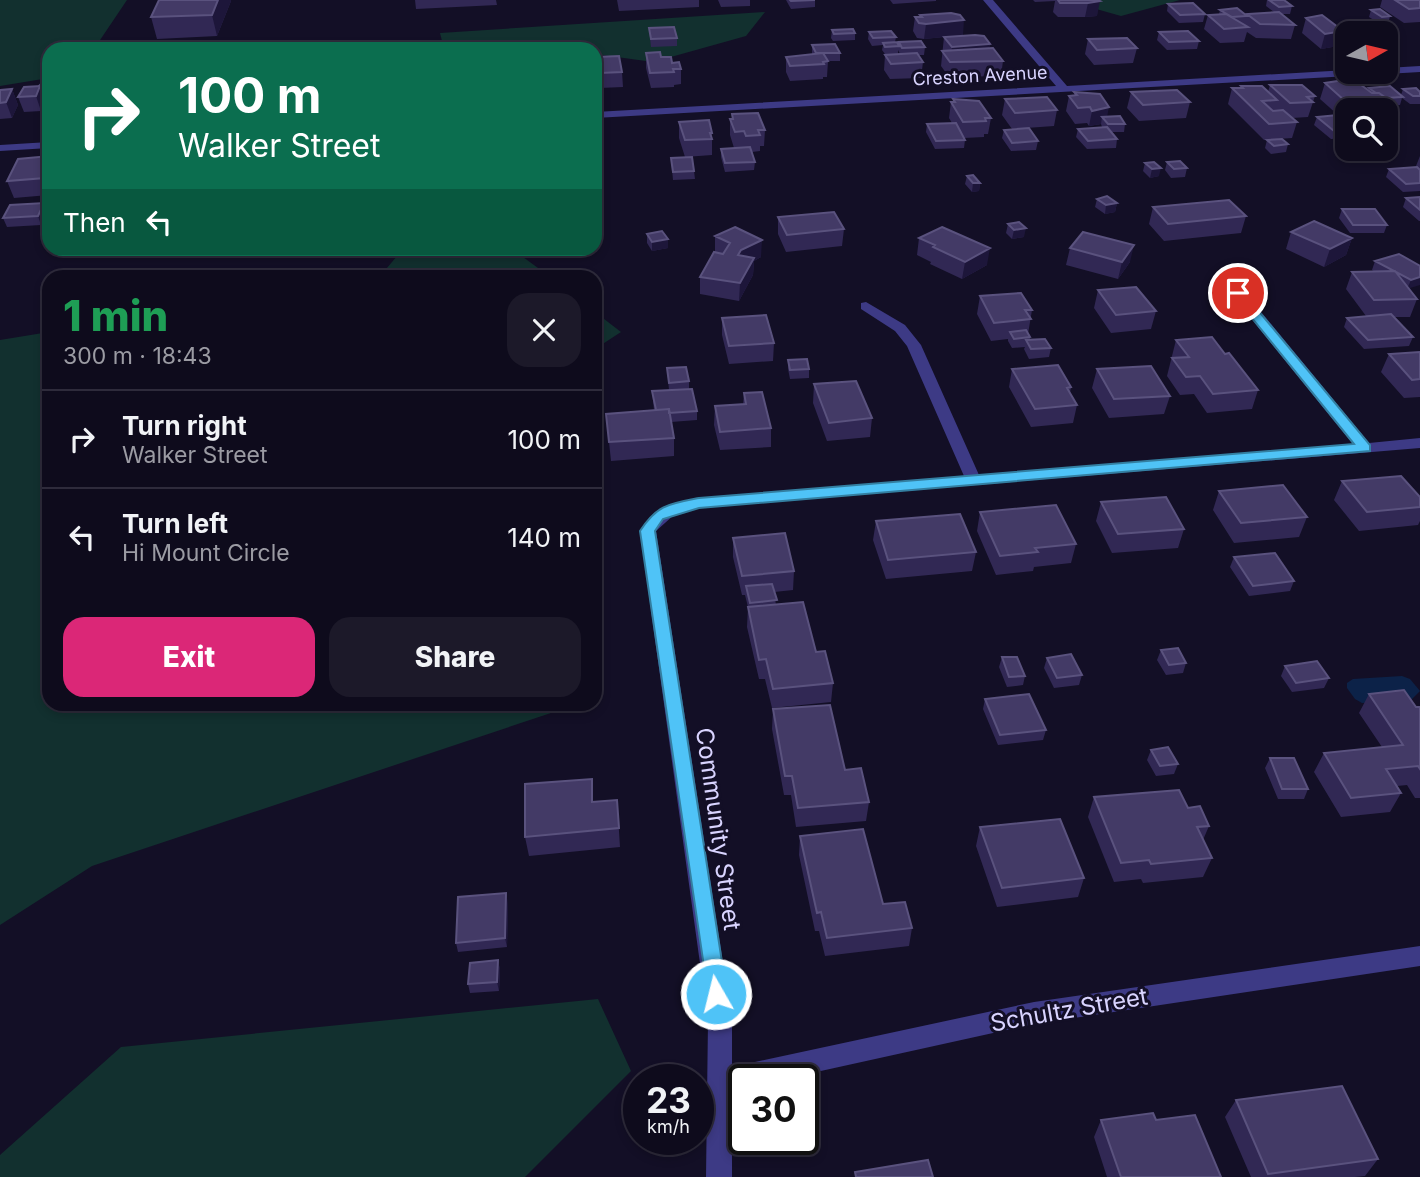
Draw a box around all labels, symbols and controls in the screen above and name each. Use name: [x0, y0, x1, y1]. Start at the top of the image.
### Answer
north arrow: [1335, 21, 1398, 84]
map controls: [1335, 21, 1398, 161]
street label: Creston Avenue: [912, 61, 1048, 90]
text: 100 m: [178, 66, 322, 125]
icon: right: [63, 70, 154, 161]
button: search: [1335, 98, 1398, 161]
text: Walker Street: [178, 126, 380, 165]
icon: left: [140, 203, 178, 241]
text: Then: [63, 207, 126, 238]
pin: [1208, 263, 1268, 323]
icon: arrive: [1219, 274, 1257, 312]
text: 1 min: [63, 290, 168, 341]
button: close: [507, 293, 581, 367]
text: 300 m · 18:43: [63, 342, 212, 370]
text: Turn right: [122, 410, 247, 441]
icon: right: [63, 420, 101, 458]
text: 100 m: [508, 424, 581, 455]
text: Walker Street: [122, 441, 268, 469]
text: Turn left: [122, 508, 228, 539]
icon: left: [63, 518, 101, 556]
text: 140 m: [507, 522, 581, 553]
text: Hi Mount Circle: [122, 539, 290, 567]
button: Exit: [63, 617, 315, 697]
button: Share: [329, 617, 581, 697]
street label: Community Street: [690, 726, 747, 932]
position arrow: [679, 957, 753, 1031]
street label: Schultz Street: [988, 981, 1150, 1038]
speed limit sign: 30: [728, 1064, 819, 1155]
text: 23: [646, 1079, 691, 1121]
text: km/h: [647, 1116, 690, 1137]

